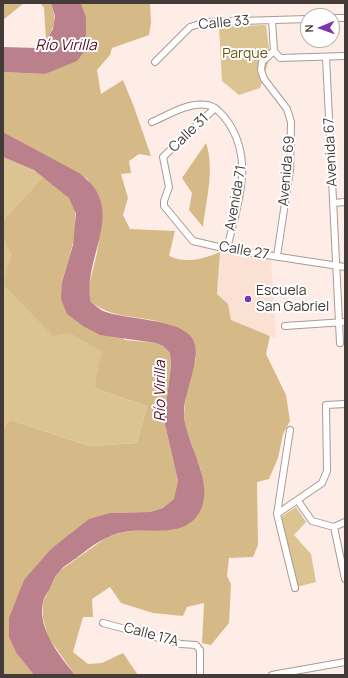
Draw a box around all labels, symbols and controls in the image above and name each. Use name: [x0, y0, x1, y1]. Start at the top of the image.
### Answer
north arrow: [300, 8, 340, 48]
street label: Calle 33: [198, 12, 250, 34]
text: N: [301, 24, 316, 33]
water label: Río Virilla: [35, 37, 97, 55]
park label: Parque: [222, 46, 268, 62]
street label: Calle 31: [166, 110, 212, 156]
street label: Avenida 67: [321, 117, 341, 187]
street label: Avenida 69: [276, 135, 298, 207]
street label: Avenida 71: [222, 164, 250, 232]
street label: Calle 27: [218, 238, 270, 264]
place label: Escuela San Gabriel: [256, 283, 329, 316]
marker: Escuela San Gabriel: [243, 294, 253, 304]
water label: Río Virilla: [152, 360, 170, 422]
street label: Calle 17A: [122, 620, 180, 650]

